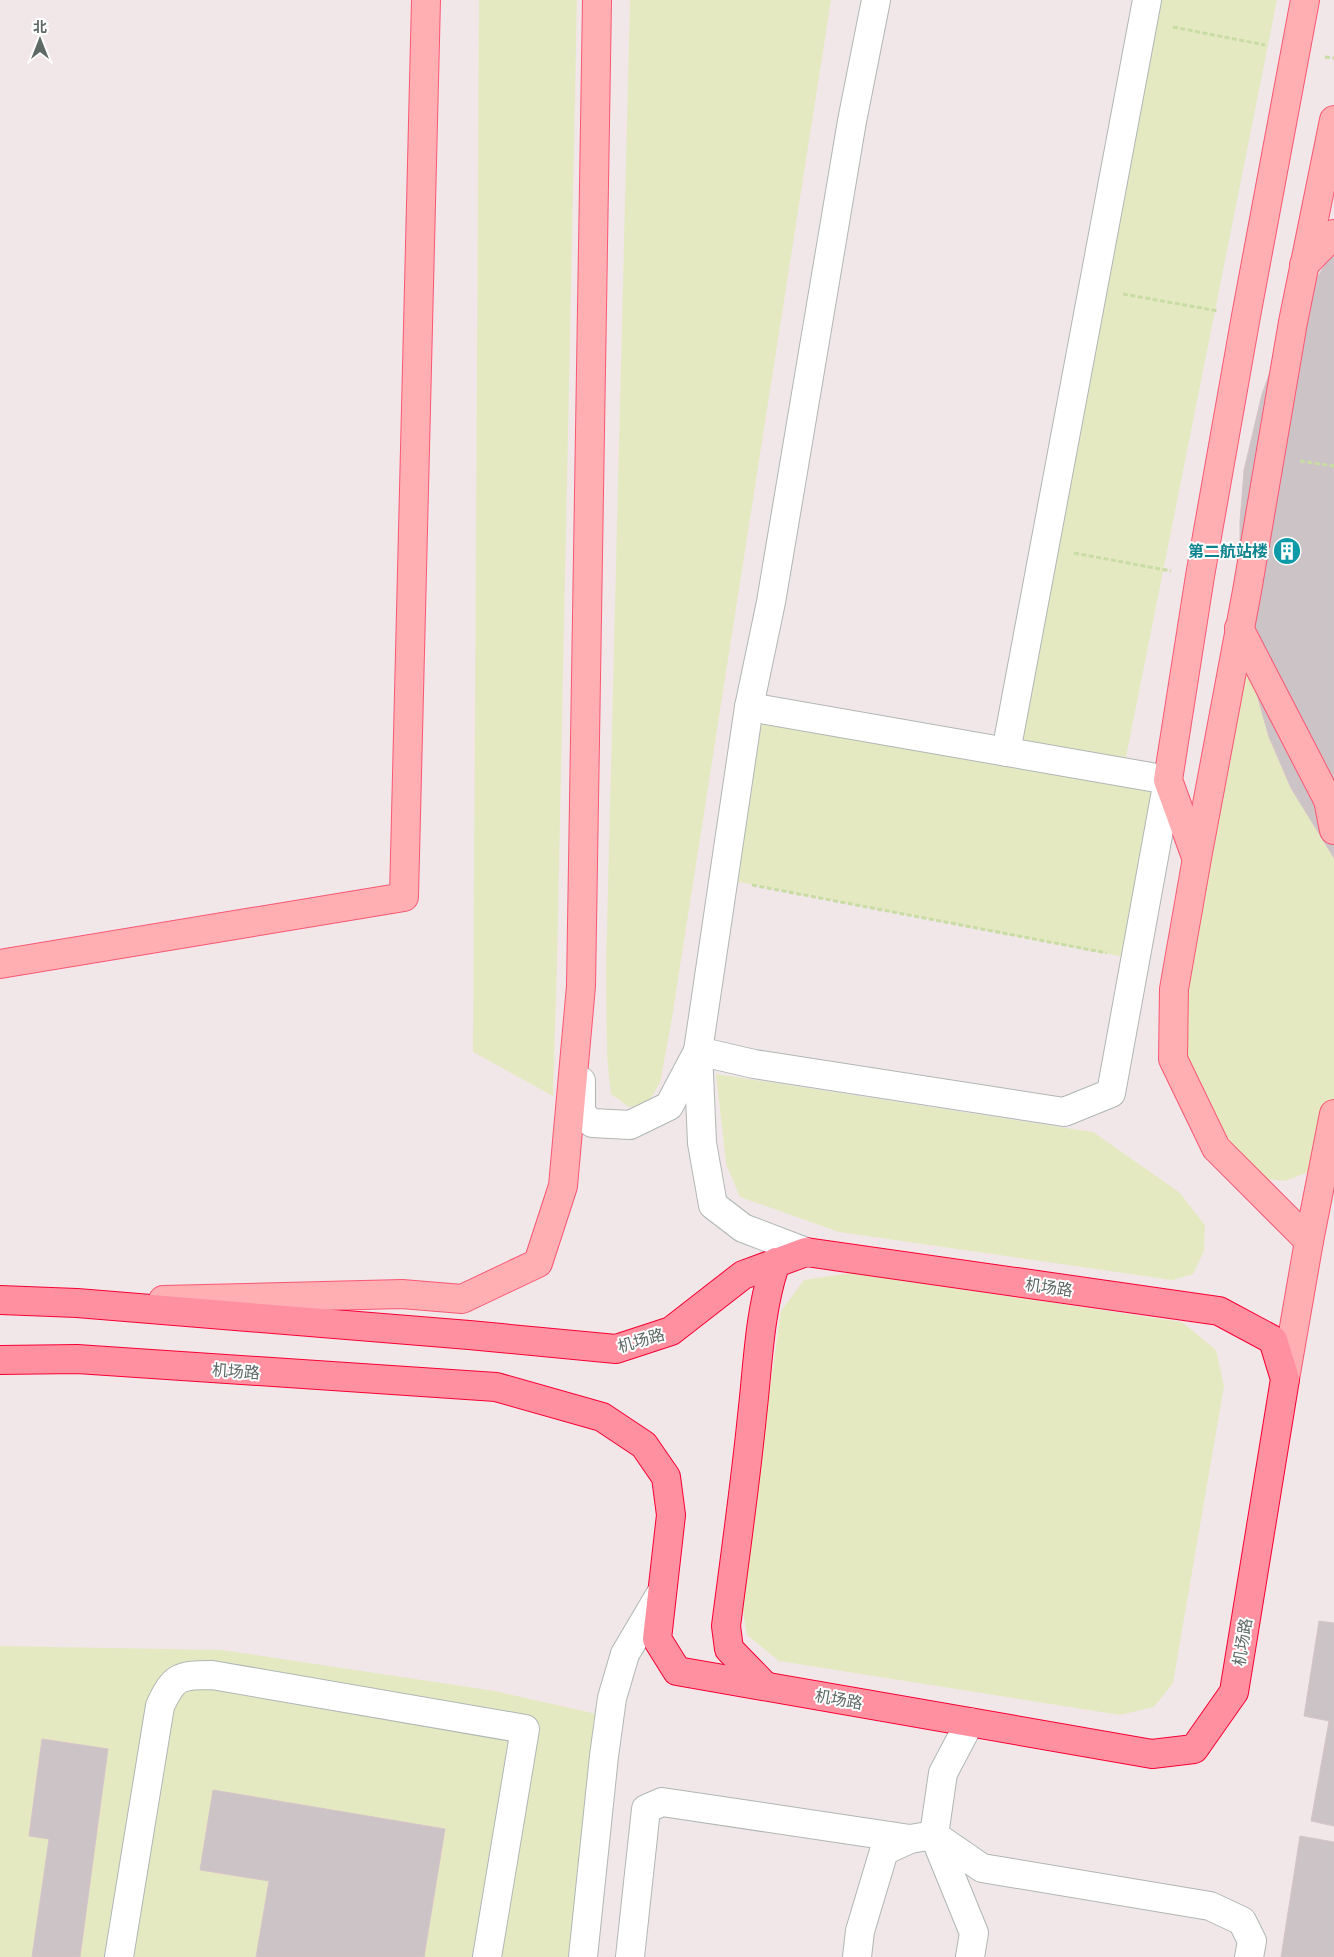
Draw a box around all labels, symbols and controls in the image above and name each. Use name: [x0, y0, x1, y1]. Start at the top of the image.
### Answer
north arrow: [15, 15, 65, 65]
text: 北: [33, 19, 47, 36]
building icon: 第二航站楼: [1272, 536, 1302, 566]
place label: 第二航站楼: [1188, 543, 1268, 562]
street label: 机场路: [1024, 1276, 1074, 1301]
street label: 机场路: [616, 1326, 667, 1357]
street label: 机场路: [211, 1361, 261, 1384]
street label: 机场路: [1230, 1617, 1257, 1667]
street label: 机场路: [813, 1687, 864, 1714]

